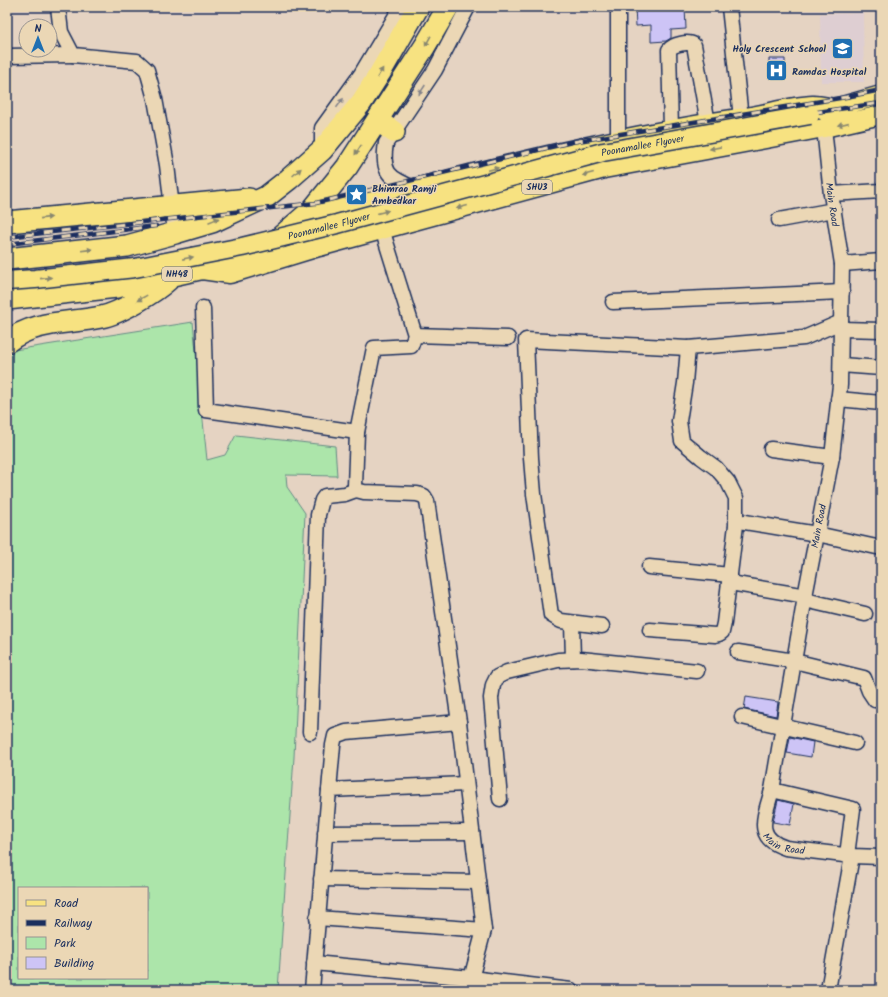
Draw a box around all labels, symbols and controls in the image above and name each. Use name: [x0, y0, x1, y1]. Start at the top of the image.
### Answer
north arrow: [18, 18, 58, 58]
text: N: [35, 20, 42, 38]
one-way arrow: [425, 35, 432, 47]
school or university icon: Holy Crescent School: [829, 35, 855, 61]
place label: Holy Crescent School: [732, 41, 826, 57]
hospital icon: Ramdas Hospital: [763, 58, 789, 84]
place label: Ramdas Hospital: [792, 64, 867, 80]
one-way arrow: [376, 67, 383, 79]
one-way arrow: [418, 85, 426, 95]
one-way arrow: [336, 97, 344, 108]
one-way arrow: [837, 121, 849, 127]
street label: Poonamallee Flyover: [600, 131, 686, 161]
one-way arrow: [355, 144, 362, 156]
one-way arrow: [709, 146, 721, 152]
one-way arrow: [487, 166, 499, 172]
one-way arrow: [291, 168, 302, 177]
one-way arrow: [582, 171, 594, 177]
road number: SHU3: [522, 180, 552, 194]
place icon: Bhimrao Ramji Ambedkar: [344, 181, 370, 207]
place label: Bhimrao Ramji Ambedkar: [372, 181, 437, 209]
street label: Main Road: [821, 182, 843, 229]
one-way arrow: [456, 205, 469, 211]
street label: Poonamallee Flyover: [286, 208, 372, 245]
one-way arrow: [377, 209, 389, 215]
one-way arrow: [40, 215, 52, 222]
one-way arrow: [208, 217, 220, 223]
one-way arrow: [81, 247, 94, 253]
one-way arrow: [182, 254, 195, 260]
road number: NH48: [162, 267, 192, 281]
one-way arrow: [40, 275, 52, 281]
one-way arrow: [136, 295, 148, 301]
street label: Main Road: [807, 502, 831, 549]
street label: Main Road: [758, 830, 806, 859]
legend: [18, 887, 148, 979]
text: Road: [54, 894, 79, 913]
text: Railway: [54, 914, 92, 933]
text: Park: [54, 934, 76, 953]
text: Building: [54, 954, 94, 973]

